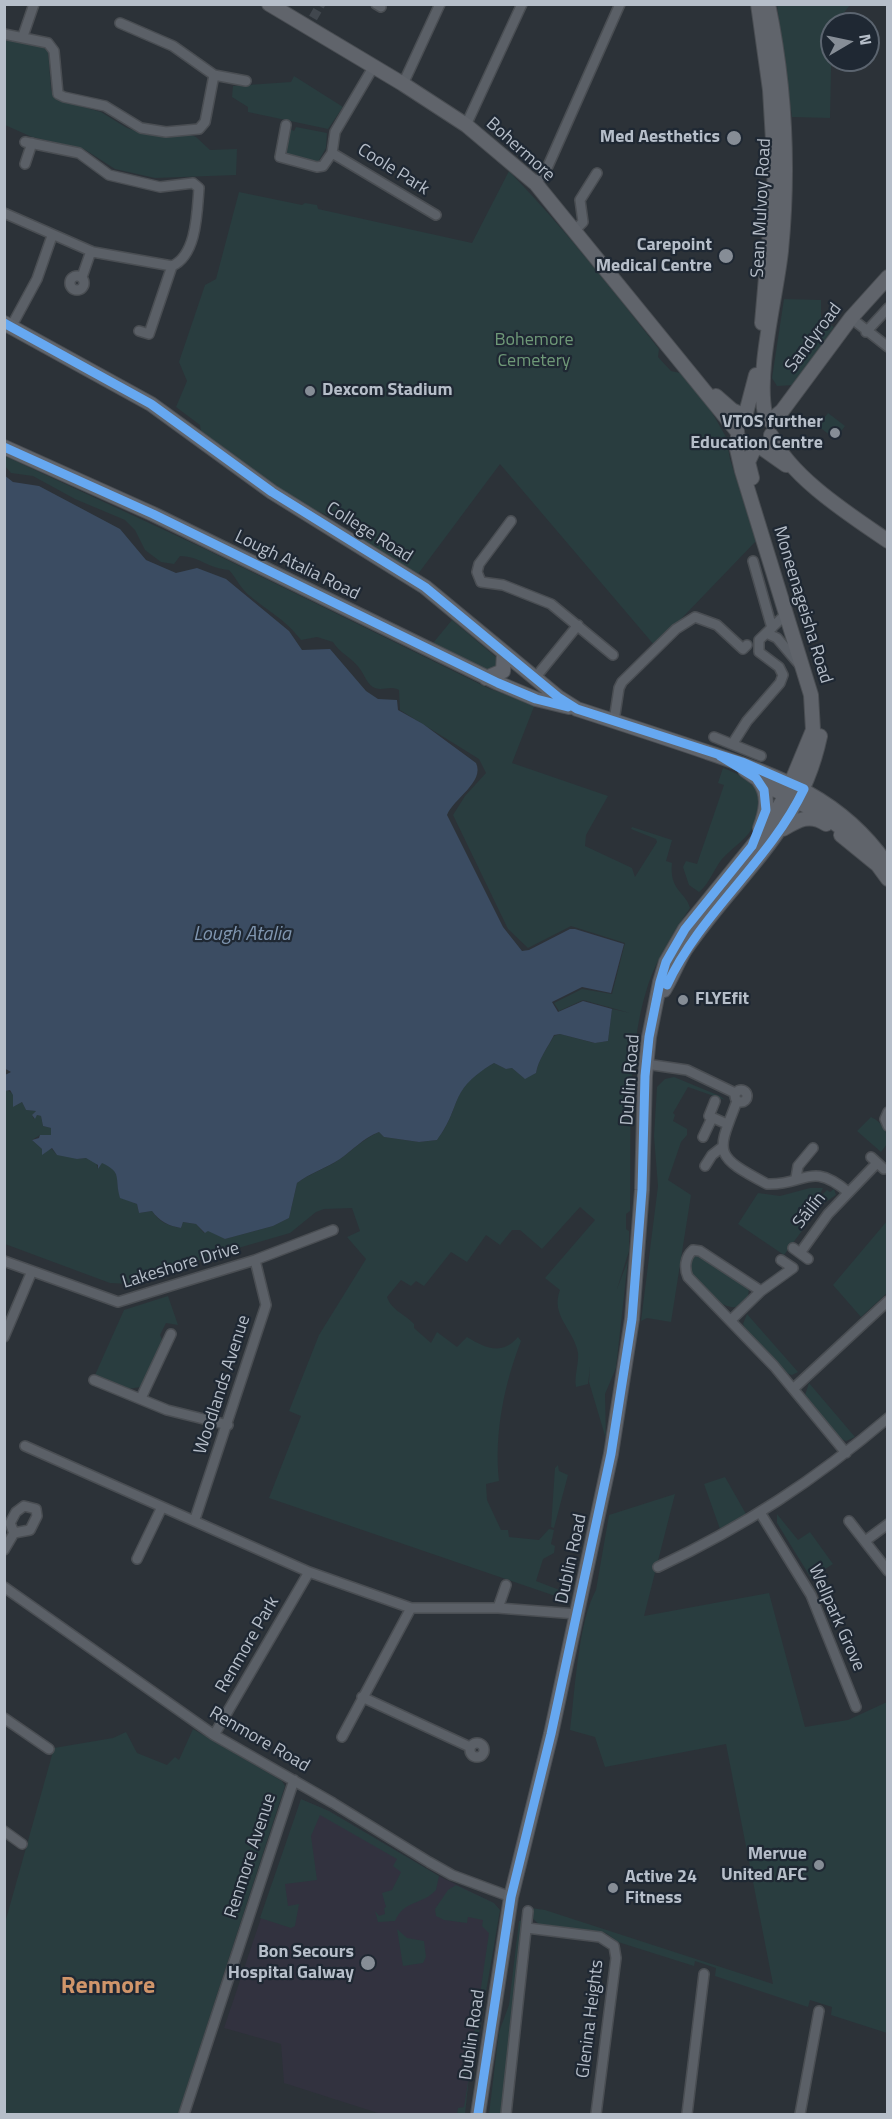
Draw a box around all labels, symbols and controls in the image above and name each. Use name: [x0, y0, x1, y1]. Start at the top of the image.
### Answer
north arrow: [820, 12, 880, 72]
text: N: [853, 32, 879, 47]
street label: Bohermore: [481, 113, 559, 187]
place label: Med Aesthetics: [600, 127, 720, 149]
marker: Med Aesthetics: [725, 129, 743, 147]
street label: Sean Mulvoy Road: [748, 138, 776, 278]
street label: Coole Park: [353, 140, 433, 200]
place label: Carepoint Medical Centre: [596, 235, 712, 278]
marker: Carepoint Medical Centre: [717, 247, 735, 265]
street label: Sandyroad: [781, 299, 847, 377]
park label: Bohemore Cemetery: [494, 330, 574, 372]
place label: Dexcom Stadium: [322, 380, 453, 402]
marker: Dexcom Stadium: [303, 384, 317, 398]
place label: VTOS further Education Centre: [690, 412, 823, 454]
marker: VTOS further Education Centre: [828, 426, 842, 440]
street label: College Road: [322, 498, 416, 568]
street label: Moneenageisha Road: [768, 524, 836, 686]
street label: Lough Atalia Road: [231, 526, 363, 606]
water label: Lough Atalia: [193, 923, 291, 947]
place label: FLYEfit: [695, 989, 749, 1011]
marker: FLYEfit: [676, 993, 690, 1007]
street label: Dublin Road: [617, 1034, 645, 1126]
street label: Sáilín: [789, 1188, 831, 1234]
street label: Lakeshore Drive: [120, 1238, 242, 1294]
street label: Woodlands Avenue: [190, 1313, 256, 1457]
street label: Dublin Road: [552, 1512, 592, 1606]
street label: Wellpark Grove: [803, 1561, 869, 1675]
street label: Renmore Park: [212, 1593, 284, 1697]
street label: Renmore Road: [205, 1703, 313, 1777]
street label: Renmore Avenue: [221, 1791, 281, 1921]
place label: Mervue United AFC: [721, 1844, 807, 1886]
marker: Mervue United AFC: [812, 1858, 826, 1872]
place label: Active 24 Fitness: [625, 1867, 697, 1910]
marker: Active 24 Fitness: [606, 1881, 620, 1895]
place label: Bon Secours Hospital Galway: [228, 1942, 354, 1984]
marker: Bon Secours Hospital Galway: [359, 1954, 377, 1972]
street label: Glenina Heights: [573, 1959, 609, 2079]
district label: Renmore: [61, 1973, 155, 2001]
street label: Dublin Road: [456, 1988, 490, 2082]

